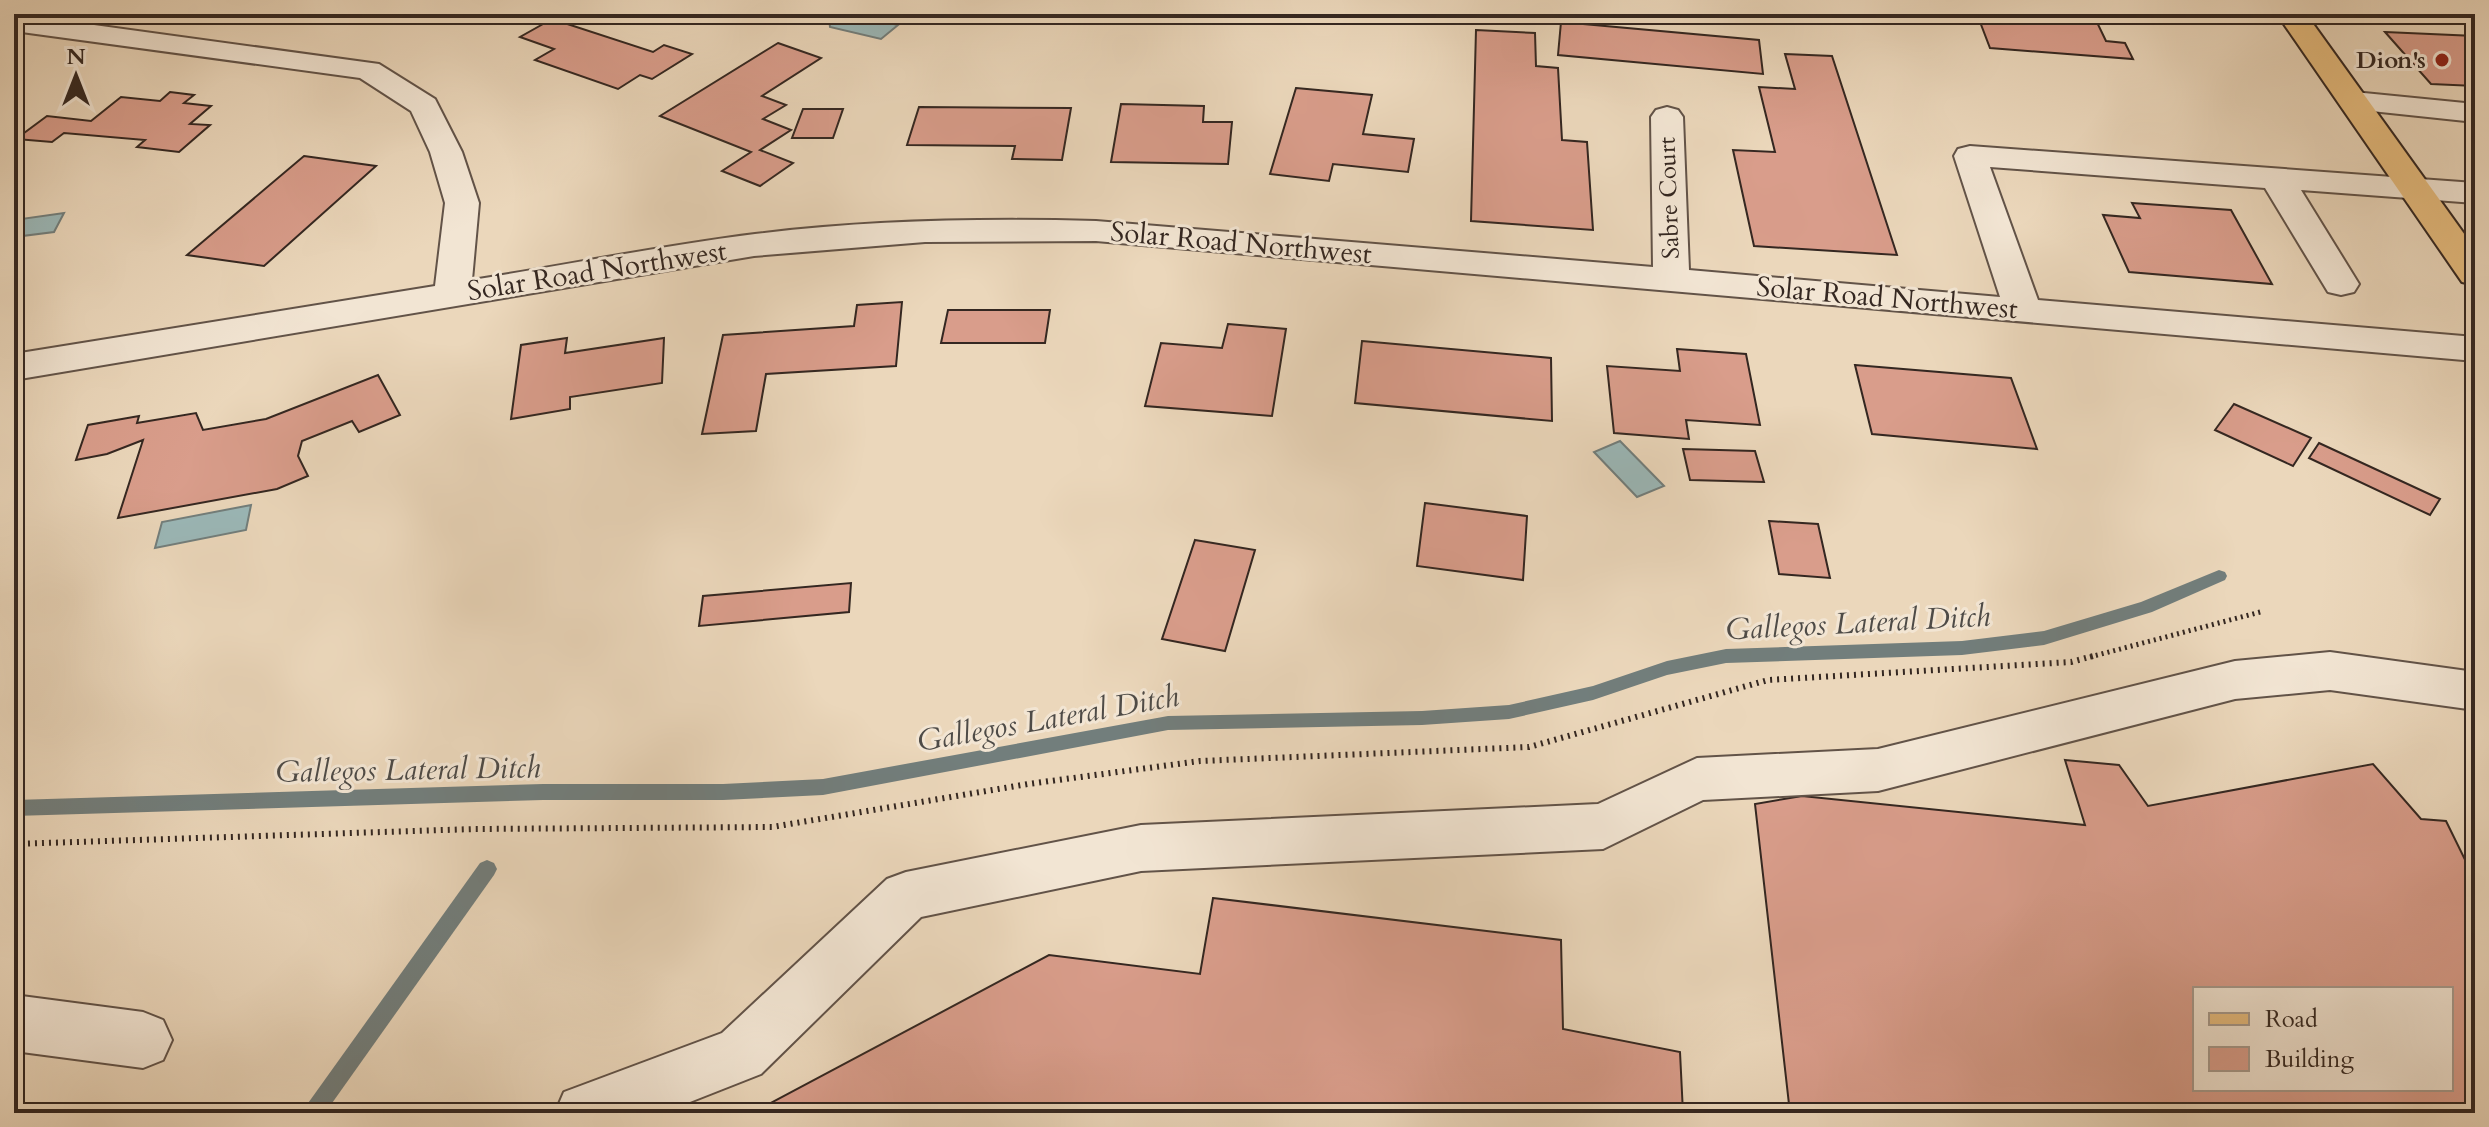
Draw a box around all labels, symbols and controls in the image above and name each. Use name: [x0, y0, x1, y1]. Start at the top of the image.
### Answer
north arrow: [36, 36, 116, 116]
text: N: [66, 42, 86, 72]
place label: Dion's: [2356, 44, 2426, 77]
marker: Dion's: [2433, 51, 2451, 69]
street label: Sabre Court: [1650, 136, 1688, 260]
street label: Solar Road Northwest: [1109, 213, 1373, 273]
street label: Solar Road Northwest: [465, 232, 730, 310]
street label: Solar Road Northwest: [1755, 268, 2019, 328]
water label: Gallegos Lateral Ditch: [1725, 596, 1992, 650]
water label: Gallegos Lateral Ditch: [914, 676, 1183, 762]
water label: Gallegos Lateral Ditch: [275, 747, 541, 793]
legend: [2193, 987, 2453, 1091]
text: Road: [2265, 1003, 2318, 1036]
text: Building: [2265, 1043, 2355, 1076]

